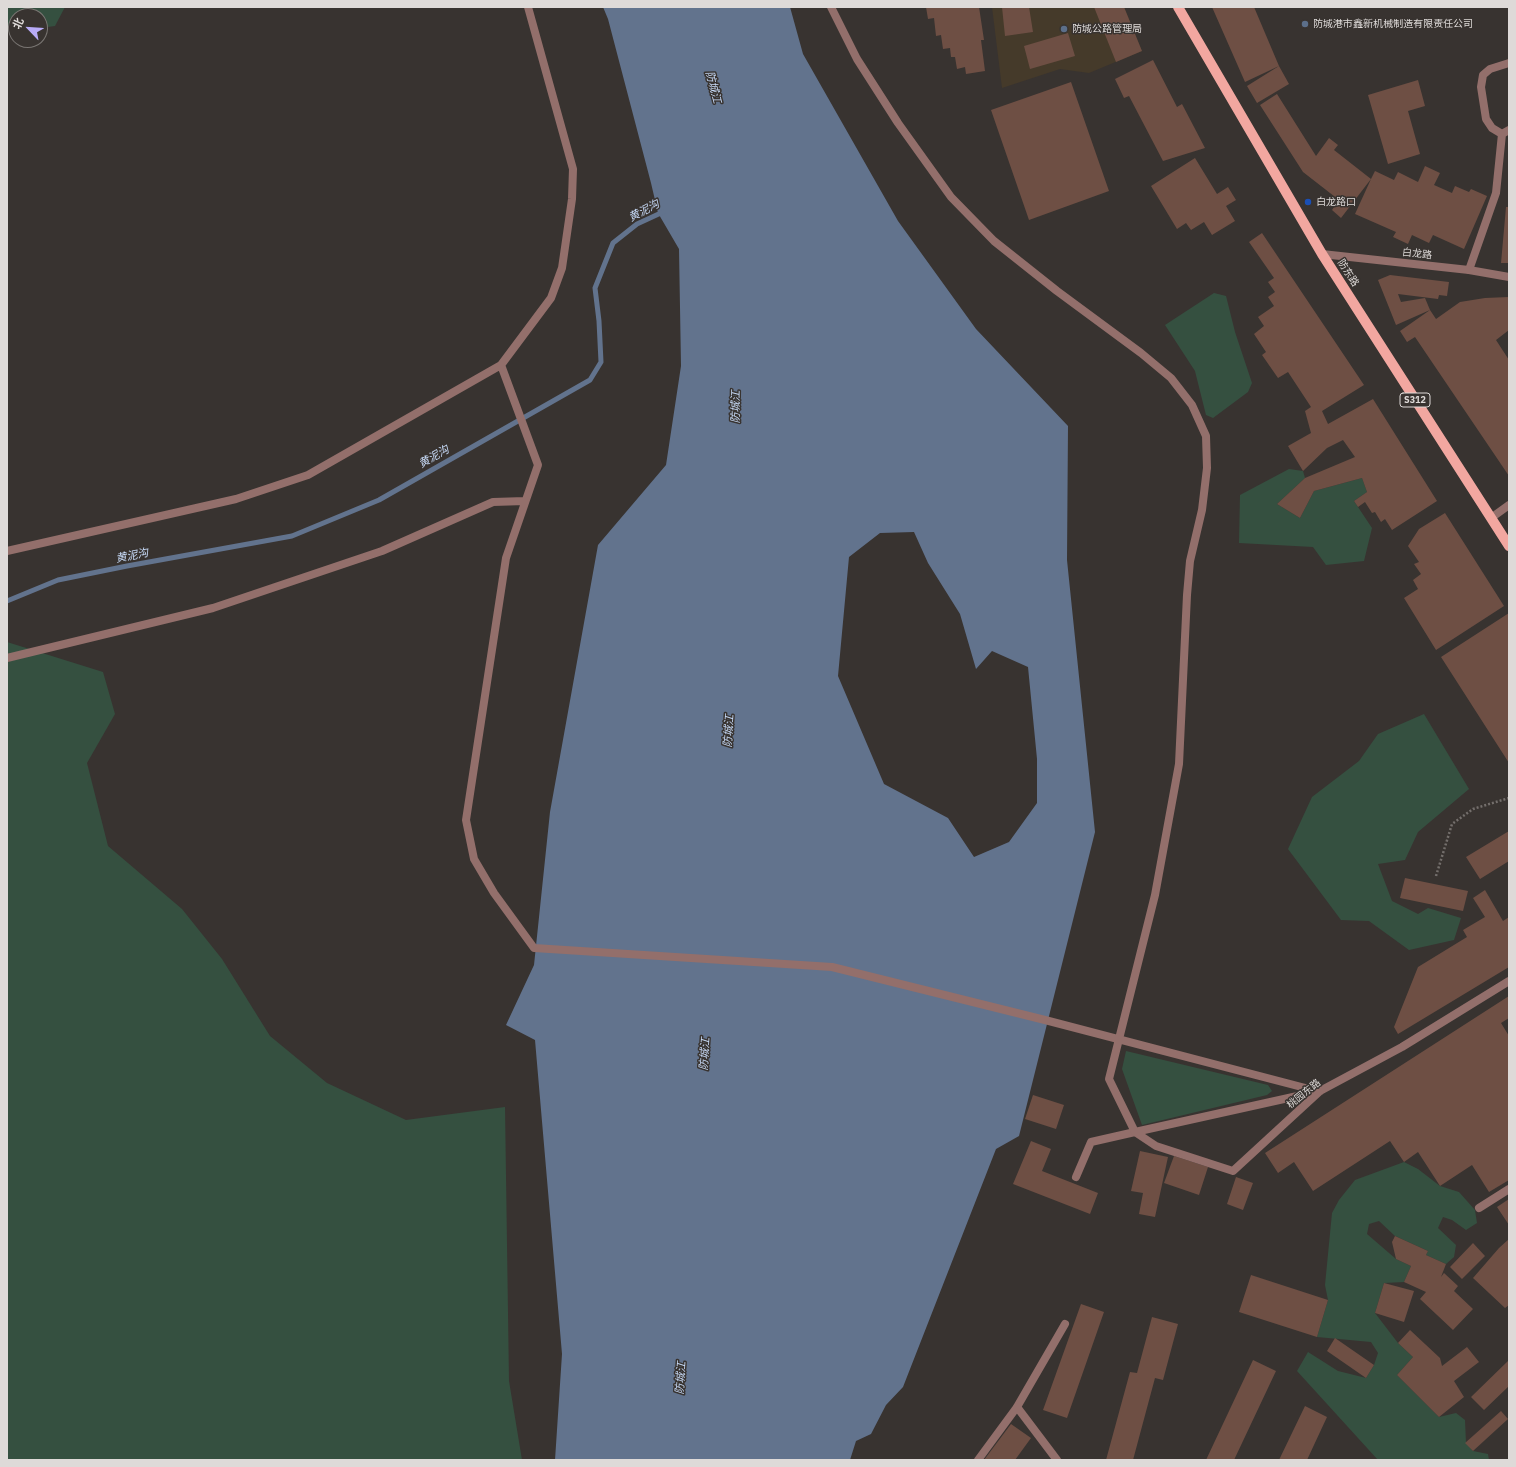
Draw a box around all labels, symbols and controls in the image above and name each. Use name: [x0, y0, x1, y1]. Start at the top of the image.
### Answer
north arrow: [8, 8, 48, 48]
text: 北: [9, 15, 27, 31]
place label: 防城港市鑫新机械制造有限责任公司: [1313, 18, 1473, 30]
marker: 防城港市鑫新机械制造有限责任公司: [1300, 19, 1310, 29]
place label: 防城公路管理局: [1072, 23, 1142, 35]
marker: 防城公路管理局: [1059, 24, 1069, 34]
water label: 防城江: [702, 69, 724, 105]
place label: 白龙路口: [1316, 196, 1356, 208]
water label: 黄泥沟: [626, 197, 662, 225]
marker: 白龙路口: [1303, 197, 1313, 207]
street label: 白龙路: [1401, 246, 1433, 262]
street label: 防东路: [1335, 257, 1361, 289]
water label: 防城江: [729, 390, 743, 424]
road number: S312: [1400, 393, 1430, 407]
water label: 黄泥沟: [416, 443, 452, 471]
water label: 黄泥沟: [115, 546, 149, 566]
water label: 防城江: [721, 714, 737, 748]
water label: 防城江: [697, 1037, 713, 1071]
street label: 桃园东路: [1285, 1077, 1323, 1111]
water label: 防城江: [673, 1361, 689, 1395]

